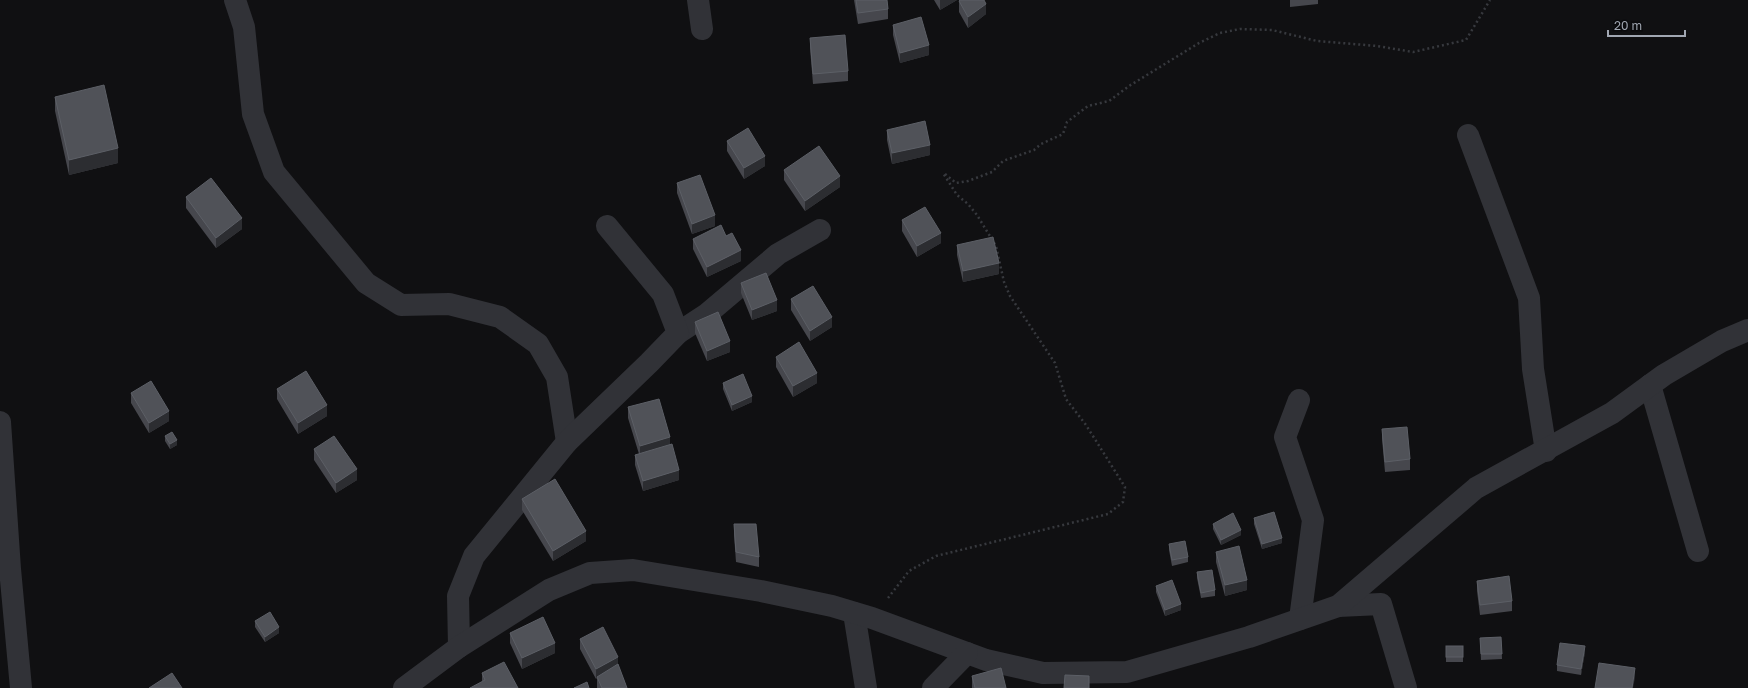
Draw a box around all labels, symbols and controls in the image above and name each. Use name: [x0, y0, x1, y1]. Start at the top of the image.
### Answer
scale bar: [1608, 12, 1685, 38]
text: 20 m: [1614, 18, 1642, 33]

